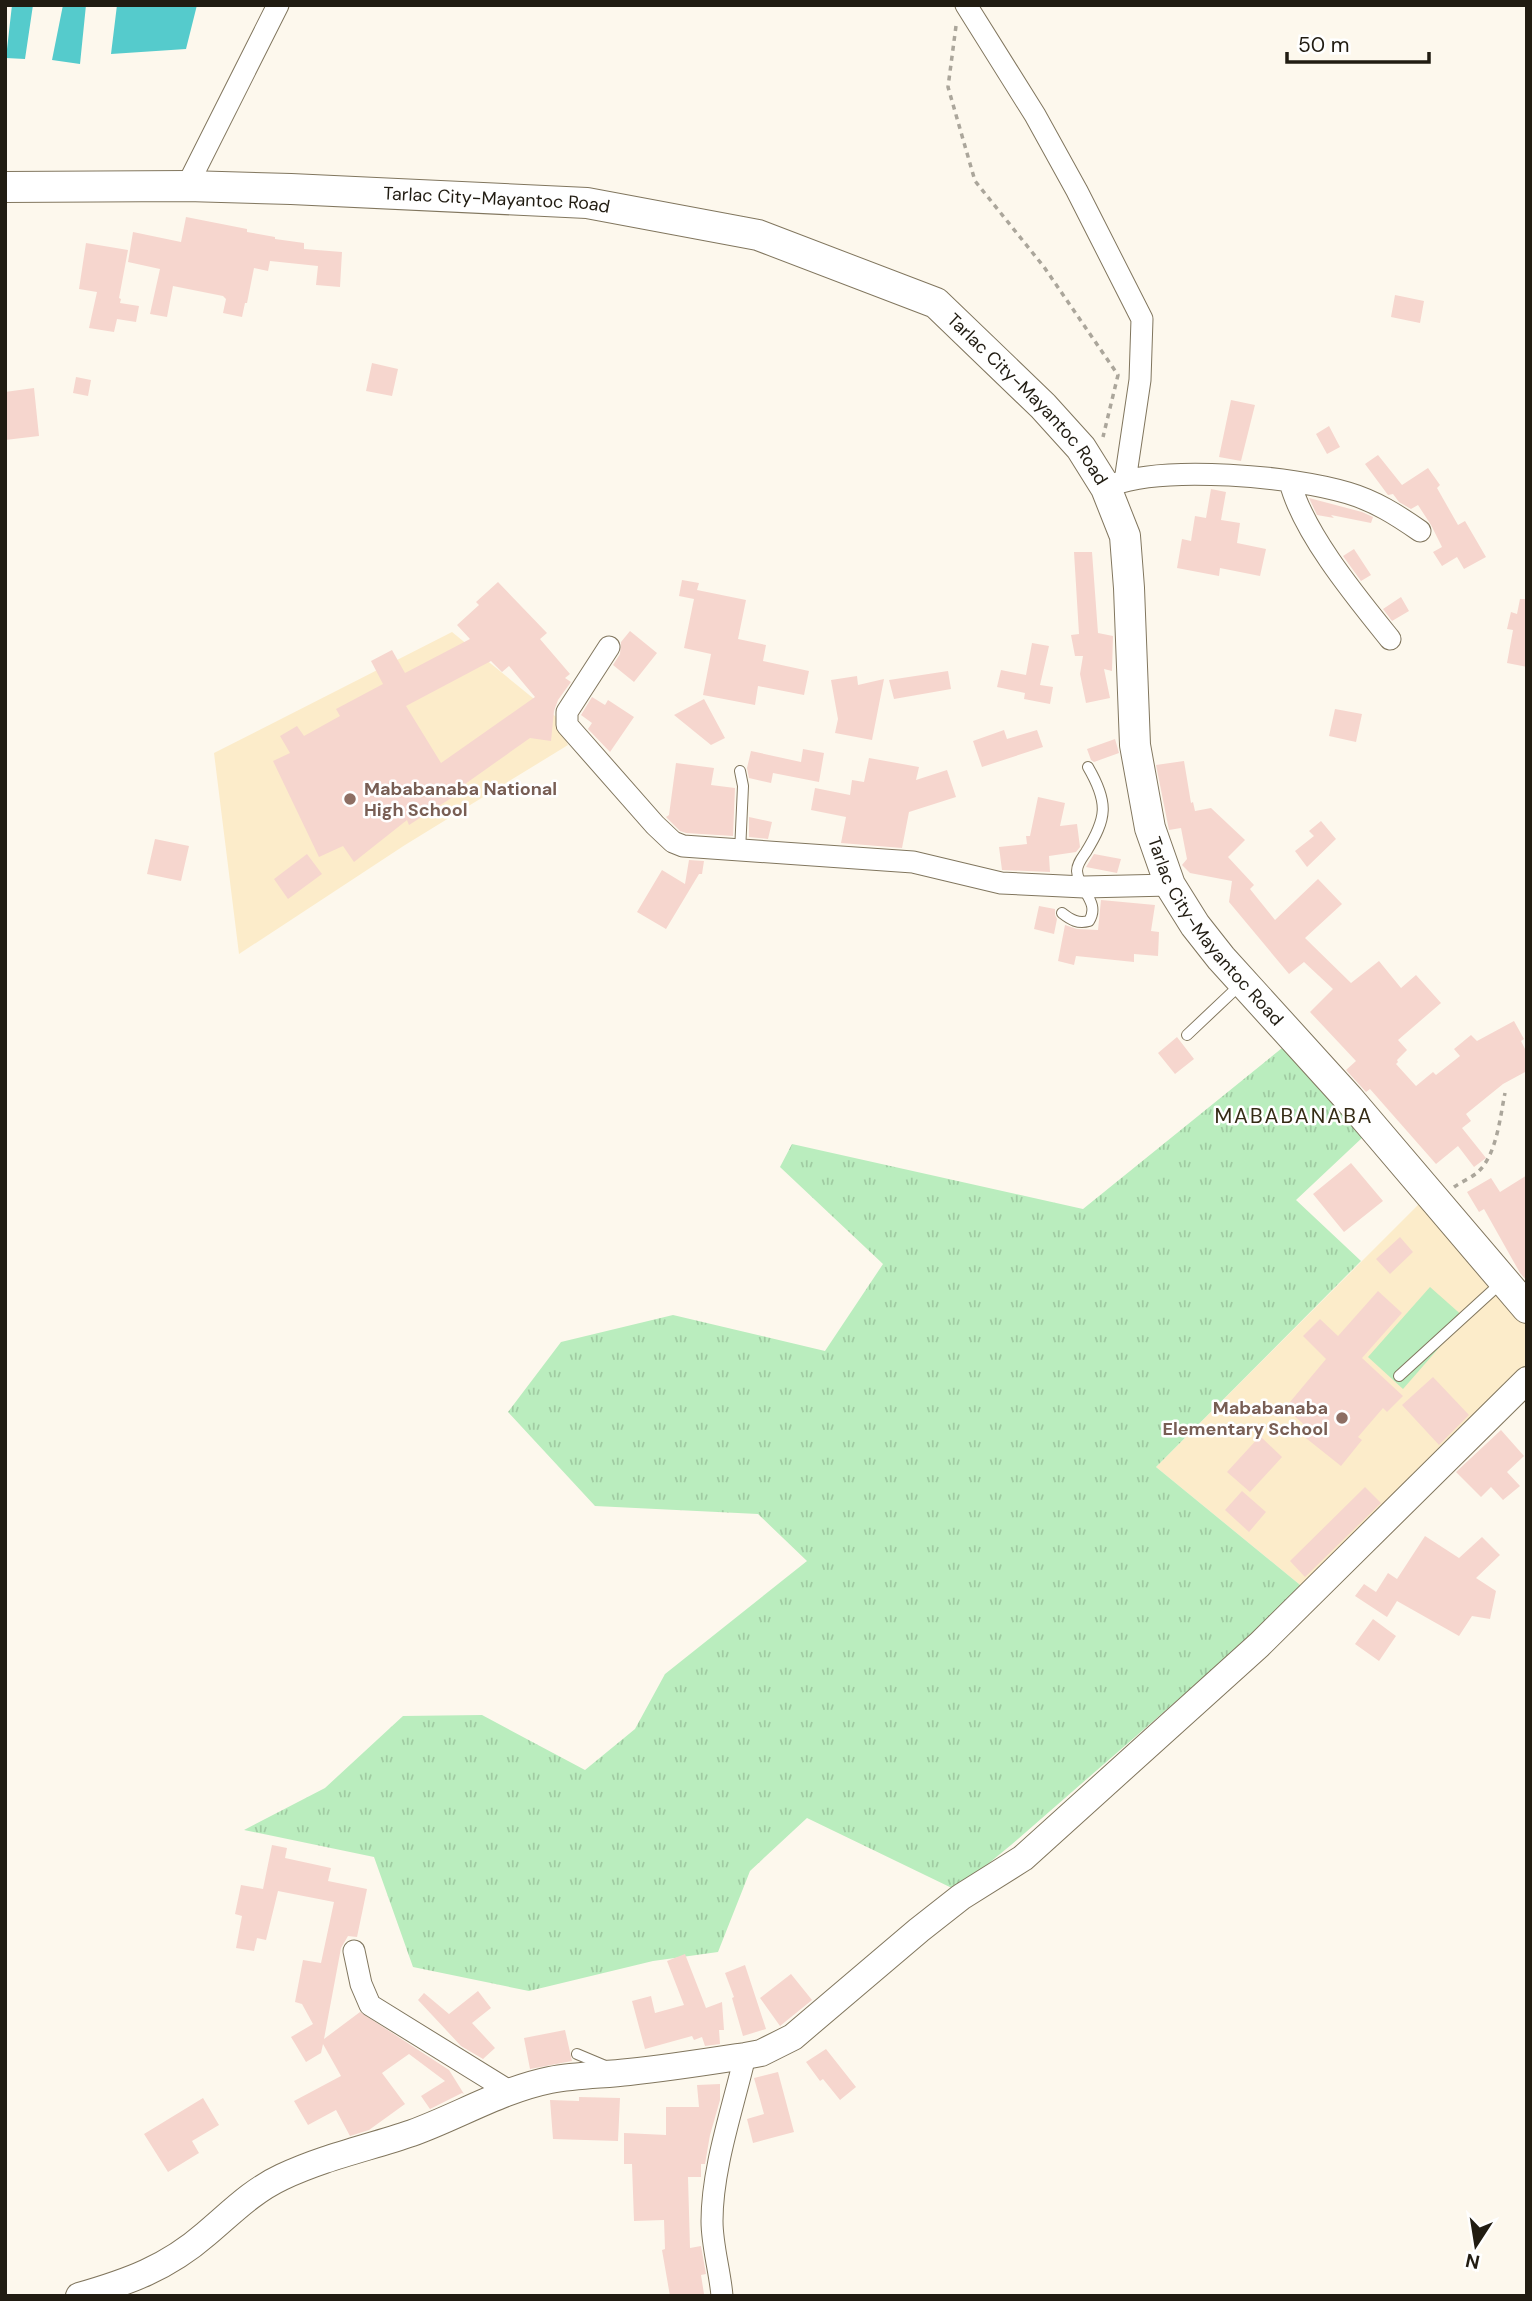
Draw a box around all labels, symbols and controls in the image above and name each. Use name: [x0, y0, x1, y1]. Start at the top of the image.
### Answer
scale bar: [1287, 21, 1429, 65]
text: 50 m: [1298, 31, 1349, 59]
street label: Tarlac City-Mayantoc Road: [383, 181, 612, 219]
street label: Tarlac City-Mayantoc Road: [942, 308, 1113, 490]
place label: Mababanaba National High School: [364, 777, 557, 822]
marker: Mababanaba National High School: [342, 791, 358, 807]
street label: Tarlac City-Mayantoc Road: [1142, 833, 1289, 1031]
district label: MABABANABA: [1214, 1102, 1374, 1130]
place label: Mababanaba Elementary School: [1162, 1396, 1328, 1441]
marker: Mababanaba Elementary School: [1334, 1410, 1350, 1426]
north arrow: [1441, 2210, 1511, 2280]
text: N: [1463, 2247, 1482, 2275]

